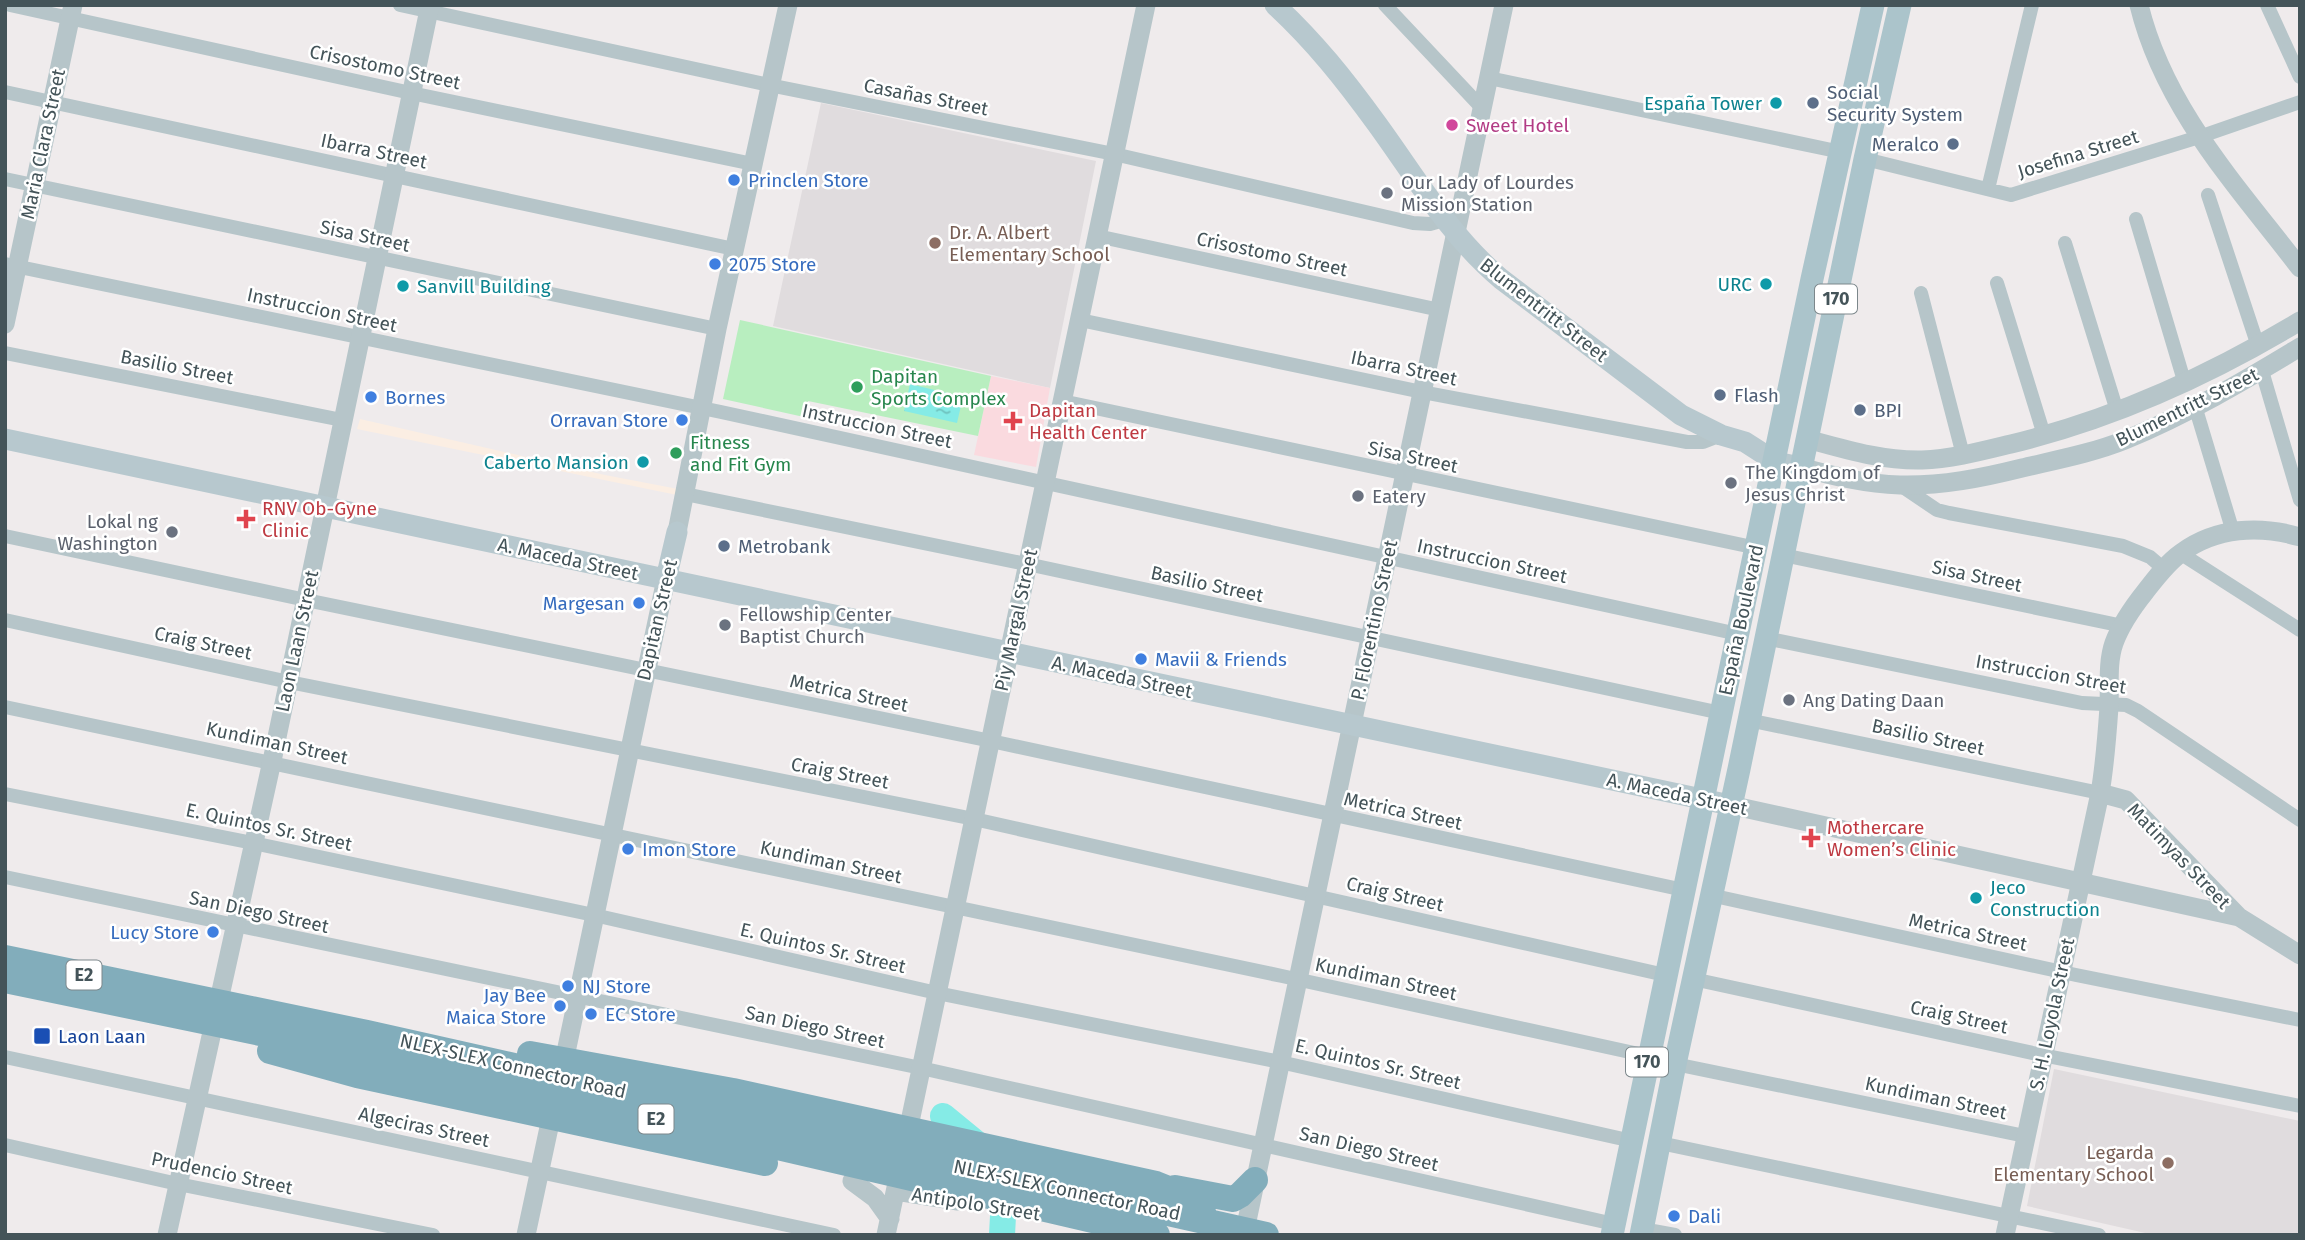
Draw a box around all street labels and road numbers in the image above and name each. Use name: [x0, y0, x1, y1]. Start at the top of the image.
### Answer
street label: Crisostomo Street: [308, 40, 463, 94]
street label: Maria Clara Street: [16, 67, 70, 221]
street label: Casañas Street: [862, 74, 990, 120]
street label: Josefina Street: [2015, 125, 2141, 183]
street label: Ibarra Street: [319, 129, 429, 173]
street label: Sisa Street: [318, 215, 412, 257]
street label: Crisostomo Street: [1195, 227, 1350, 281]
street label: Blumentritt Street: [1476, 253, 1613, 367]
street label: Instruccion Street: [245, 283, 399, 337]
road number: 170: [1815, 284, 1857, 314]
street label: Basilio Street: [119, 345, 236, 389]
street label: Ibarra Street: [1349, 346, 1459, 390]
street label: Blumentritt Street: [2112, 362, 2262, 451]
street label: Instruccion Street: [800, 399, 954, 453]
street label: Sisa Street: [1366, 436, 1460, 478]
street label: A. Maceda Street: [496, 533, 640, 585]
street label: Instruccion Street: [1415, 534, 1569, 588]
street label: P. Florentino Street: [1346, 538, 1402, 702]
street label: España Boulevard: [1714, 542, 1768, 698]
street label: Piy Margal Street: [990, 547, 1042, 693]
street label: Sisa Street: [1930, 555, 2024, 597]
street label: Dapitan Street: [632, 557, 682, 683]
street label: Basilio Street: [1149, 561, 1266, 607]
street label: Laon Laan Street: [271, 568, 323, 714]
street label: Craig Street: [152, 621, 254, 665]
street label: Instruccion Street: [1974, 649, 2128, 699]
street label: A. Maceda Street: [1050, 651, 1194, 703]
street label: Metrica Street: [788, 669, 910, 717]
street label: Basilio Street: [1870, 714, 1987, 760]
street label: Kundiman Street: [204, 717, 350, 769]
street label: Craig Street: [789, 752, 891, 794]
street label: A. Maceda Street: [1605, 768, 1749, 820]
street label: Metrica Street: [1342, 787, 1464, 835]
street label: E. Quintos Sr. Street: [184, 798, 354, 856]
street label: Matimyas Street: [2123, 798, 2235, 914]
street label: Kundiman Street: [758, 836, 904, 888]
street label: Craig Street: [1344, 872, 1446, 916]
street label: San Diego Street: [187, 886, 331, 938]
street label: Metrica Street: [1907, 908, 2029, 956]
street label: E. Quintos Sr. Street: [738, 918, 908, 978]
street label: S. H. Loyola Street: [2025, 936, 2079, 1092]
street label: Kundiman Street: [1313, 953, 1459, 1005]
road number: E2: [66, 960, 102, 990]
street label: Craig Street: [1908, 995, 2010, 1039]
street label: San Diego Street: [743, 1001, 887, 1053]
street label: NLEX-SLEX Connector Road: [398, 1029, 628, 1103]
street label: E. Quintos Sr. Street: [1293, 1034, 1463, 1094]
road number: 170: [1626, 1048, 1668, 1077]
street label: Kundiman Street: [1863, 1072, 2009, 1124]
street label: Algeciras Street: [357, 1102, 492, 1152]
road number: E2: [638, 1104, 674, 1134]
street label: San Diego Street: [1297, 1122, 1441, 1176]
street label: Prudencio Street: [149, 1147, 295, 1199]
street label: NLEX-SLEX Connector Road: [951, 1155, 1183, 1225]
street label: Antipolo Street: [910, 1182, 1042, 1226]

